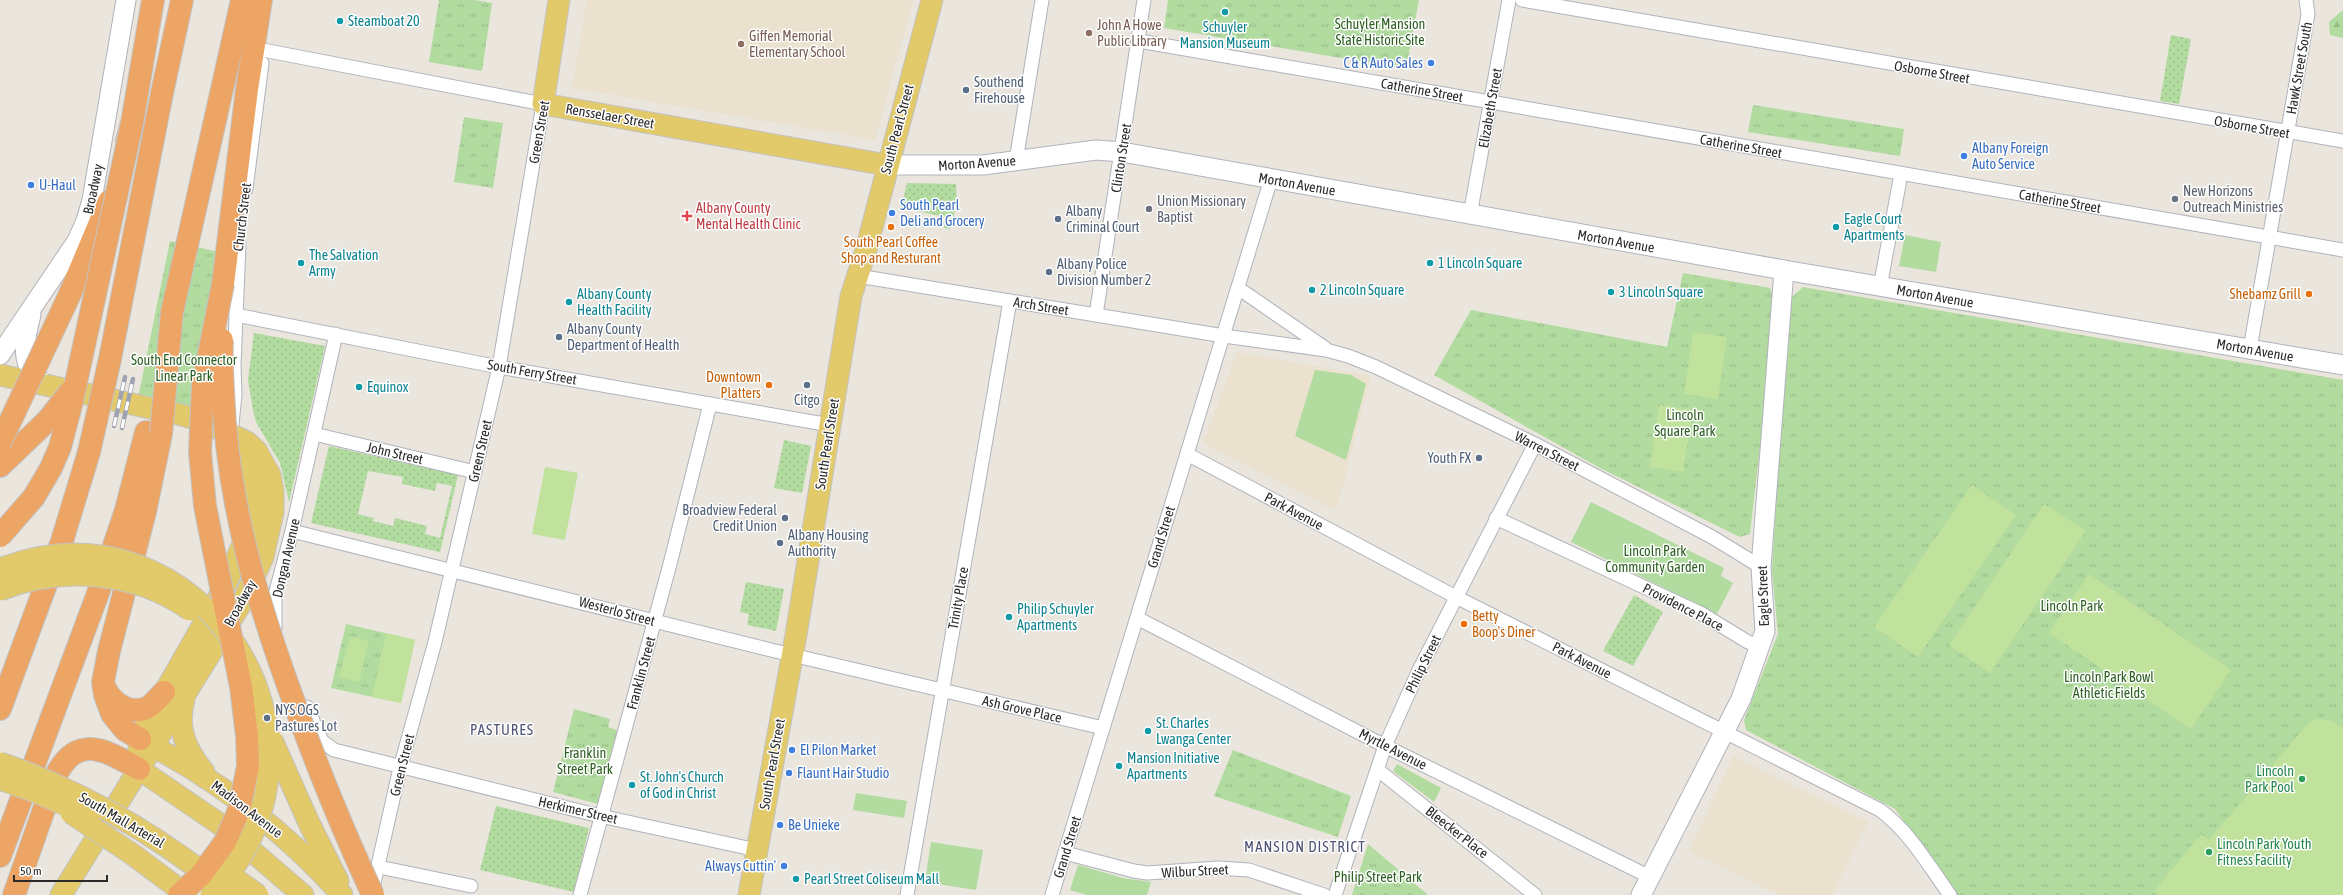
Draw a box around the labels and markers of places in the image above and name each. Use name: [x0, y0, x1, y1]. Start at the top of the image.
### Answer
marker: Schuyler Mansion Museum: [1220, 7, 1230, 17]
place label: Steamboat 20: [348, 13, 420, 29]
marker: Steamboat 20: [335, 16, 345, 26]
place label: John A Howe Public Library: [1097, 17, 1167, 49]
place label: Schuyler Mansion Museum: [1180, 19, 1270, 51]
place label: Giffen Memorial Elementary School: [749, 28, 845, 60]
marker: John A Howe Public Library: [1084, 28, 1094, 38]
marker: Giffen Memorial Elementary School: [736, 39, 746, 49]
place label: C & R Auto Sales: [1343, 55, 1423, 71]
marker: C & R Auto Sales: [1426, 58, 1436, 68]
place label: Southend Firehouse: [974, 74, 1025, 106]
marker: Southend Firehouse: [961, 85, 971, 95]
place label: Albany Foreign Auto Service: [1972, 140, 2049, 172]
marker: Albany Foreign Auto Service: [1959, 151, 1969, 161]
place label: U-Haul: [39, 177, 76, 193]
marker: U-Haul: [26, 180, 36, 190]
place label: New Horizons Outreach Ministries: [2183, 183, 2283, 215]
place label: Union Missionary Baptist: [1157, 193, 1246, 225]
marker: New Horizons Outreach Ministries: [2170, 194, 2180, 204]
place label: South Pearl Deli and Grocery: [900, 197, 985, 229]
place label: Albany County Mental Health Clinic: [696, 200, 801, 232]
place label: Albany Criminal Court: [1066, 203, 1140, 235]
marker: Union Missionary Baptist: [1144, 204, 1154, 214]
marker: South Pearl Deli and Grocery: [887, 208, 897, 218]
marker: Albany County Mental Health Clinic: [681, 210, 693, 222]
place label: Eagle Court Apartments: [1844, 211, 1904, 243]
marker: Albany Criminal Court: [1053, 214, 1063, 224]
marker: South Pearl Coffee Shop and Resturant: [886, 222, 896, 232]
marker: Eagle Court Apartments: [1831, 222, 1841, 232]
place label: South Pearl Coffee Shop and Resturant: [841, 234, 941, 266]
place label: The Salvation Army: [309, 247, 379, 279]
place label: 1 Lincoln Square: [1438, 255, 1522, 271]
place label: Albany Police Division Number 2: [1057, 256, 1151, 288]
marker: The Salvation Army: [296, 258, 306, 268]
marker: 1 Lincoln Square: [1425, 258, 1435, 268]
marker: Albany Police Division Number 2: [1044, 267, 1054, 277]
place label: 2 Lincoln Square: [1320, 282, 1404, 298]
place label: 3 Lincoln Square: [1619, 284, 1703, 300]
marker: 2 Lincoln Square: [1307, 285, 1317, 295]
place label: Albany County Health Facility: [577, 286, 652, 318]
place label: Shebamz Grill: [2230, 286, 2301, 302]
marker: 3 Lincoln Square: [1606, 287, 1616, 297]
marker: Shebamz Grill: [2304, 289, 2314, 299]
marker: Albany County Health Facility: [564, 297, 574, 307]
place label: Albany County Department of Health: [567, 321, 679, 353]
marker: Albany County Department of Health: [554, 332, 564, 342]
place label: Downtown Platters: [706, 369, 761, 401]
place label: Equinox: [367, 379, 409, 395]
marker: Downtown Platters: [764, 380, 774, 390]
marker: Citgo: [802, 380, 812, 390]
marker: Equinox: [354, 382, 364, 392]
place label: Citgo: [794, 392, 820, 408]
place label: Youth FX: [1428, 450, 1472, 466]
marker: Youth FX: [1474, 453, 1484, 463]
place label: Broadview Federal Credit Union: [682, 502, 777, 534]
marker: Broadview Federal Credit Union: [780, 513, 790, 523]
place label: Albany Housing Authority: [788, 527, 869, 559]
marker: Albany Housing Authority: [775, 538, 785, 548]
place label: Philip Schuyler Apartments: [1017, 601, 1095, 633]
place label: Betty Boop's Diner: [1472, 608, 1536, 640]
marker: Philip Schuyler Apartments: [1004, 612, 1014, 622]
marker: Betty Boop's Diner: [1459, 619, 1469, 629]
place label: NYS OGS Pastures Lot: [275, 702, 337, 734]
marker: NYS OGS Pastures Lot: [262, 713, 272, 723]
place label: St. Charles Lwanga Center: [1156, 715, 1231, 747]
marker: St. Charles Lwanga Center: [1143, 726, 1153, 736]
place label: El Pilon Market: [800, 742, 877, 758]
marker: El Pilon Market: [787, 745, 797, 755]
place label: Mansion Initiative Apartments: [1127, 750, 1220, 782]
marker: Mansion Initiative Apartments: [1114, 761, 1124, 771]
place label: Lincoln Park Pool: [2245, 763, 2294, 795]
place label: Flaunt Hair Studio: [797, 765, 889, 781]
marker: Flaunt Hair Studio: [784, 768, 794, 778]
place label: St. John's Church of God in Christ: [640, 769, 724, 801]
marker: Lincoln Park Pool: [2297, 774, 2307, 784]
marker: St. John's Church of God in Christ: [627, 780, 637, 790]
place label: Be Unieke: [788, 817, 840, 833]
marker: Be Unieke: [775, 820, 785, 830]
place label: Lincoln Park Youth Fitness Facility: [2217, 836, 2311, 868]
marker: Lincoln Park Youth Fitness Facility: [2204, 847, 2214, 857]
place label: Always Cuttin': [705, 858, 776, 874]
marker: Always Cuttin': [779, 861, 789, 871]
place label: Pearl Street Coliseum Mall: [804, 871, 939, 887]
marker: Pearl Street Coliseum Mall: [791, 874, 801, 884]

